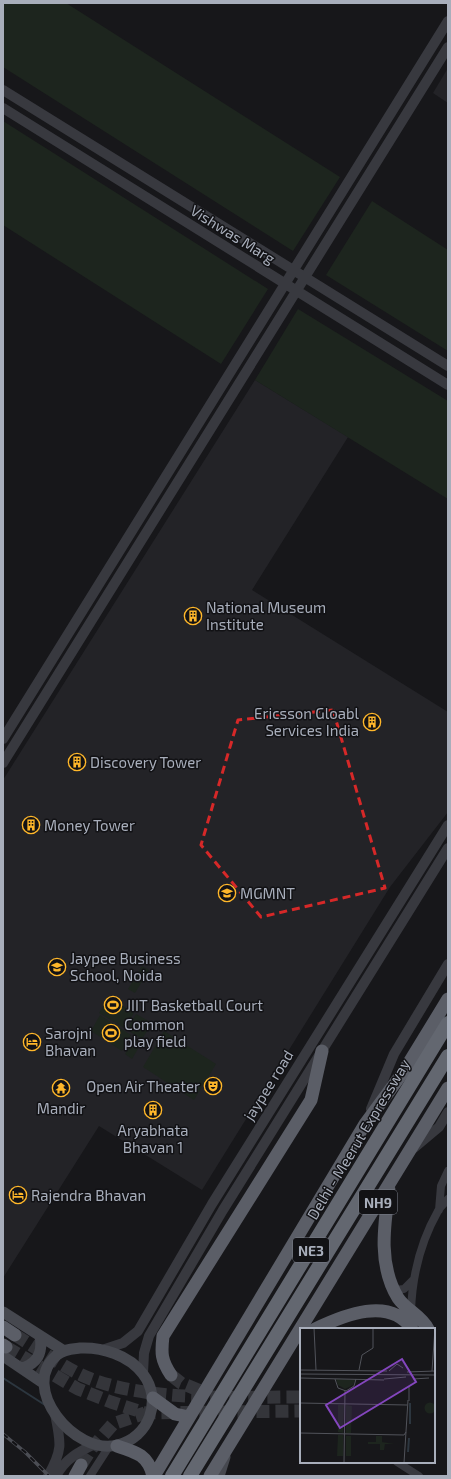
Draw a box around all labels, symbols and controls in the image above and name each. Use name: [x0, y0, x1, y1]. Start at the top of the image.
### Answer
street label: Vishwas Marg: [187, 201, 279, 268]
place label: National Museum Institute: [206, 598, 326, 633]
building icon: National Museum Institute: [183, 606, 203, 626]
place label: Ericsson Gloabl Services India: [254, 704, 360, 739]
building icon: Ericsson Gloabl Services India: [362, 712, 382, 732]
building icon: Discovery Tower: [67, 752, 87, 772]
place label: Discovery Tower: [90, 753, 201, 771]
building icon: Money Tower: [21, 815, 41, 835]
place label: Money Tower: [44, 816, 135, 834]
school or university icon: MGMNT: [217, 883, 237, 903]
place label: MGMNT: [240, 884, 295, 902]
place label: Jaypee Business School, Noida: [70, 949, 181, 984]
school or university icon: Jaypee Business School, Noida: [47, 957, 67, 977]
sports icon: JIIT Basketball Court: [103, 995, 123, 1015]
place label: JIIT Basketball Court: [126, 996, 263, 1014]
place label: Common play field: [124, 1015, 186, 1050]
sports icon: Common play field: [101, 1023, 121, 1043]
place label: Sarojni Bhavan: [45, 1024, 96, 1059]
hotel icon: Sarojni Bhavan: [22, 1032, 42, 1052]
street label: jaypee road: [239, 1047, 297, 1124]
street label: Delhi - Meerut Expressway: [303, 1056, 413, 1222]
theatre icon: Open Air Theater: [203, 1076, 223, 1096]
place label: Open Air Theater: [86, 1077, 200, 1095]
temple icon: Mandir: [51, 1078, 71, 1098]
place label: Mandir: [37, 1099, 85, 1117]
building icon: Aryabhata Bhavan 1: [143, 1100, 163, 1120]
place label: Aryabhata Bhavan 1: [118, 1121, 188, 1156]
hotel icon: Rajendra Bhavan: [8, 1185, 28, 1205]
place label: Rajendra Bhavan: [31, 1186, 146, 1205]
road number: NH9: [359, 1190, 397, 1214]
road number: NE3: [293, 1238, 329, 1262]
inset map: [300, 1328, 435, 1463]

